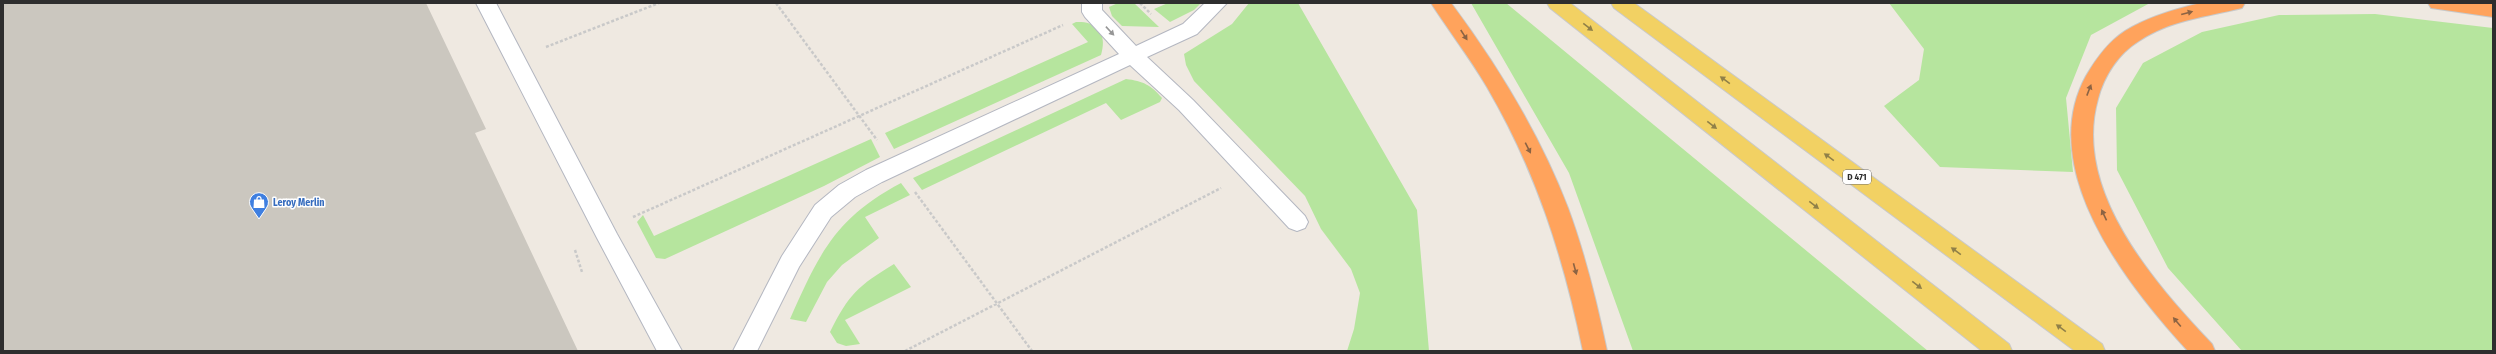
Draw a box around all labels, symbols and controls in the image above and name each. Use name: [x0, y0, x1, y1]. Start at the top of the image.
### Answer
one-way arrow: [2181, 10, 2193, 16]
one-way arrow: [1582, 23, 1593, 31]
one-way arrow: [1105, 26, 1115, 36]
one-way arrow: [1460, 29, 1467, 41]
one-way arrow: [1719, 76, 1730, 84]
one-way arrow: [2087, 84, 2093, 96]
one-way arrow: [1707, 120, 1718, 129]
one-way arrow: [1525, 142, 1531, 153]
one-way arrow: [1824, 153, 1835, 161]
road number: D 471: [1843, 170, 1871, 184]
shop icon: Leroy Merlin: [248, 191, 270, 219]
place label: Leroy Merlin: [273, 197, 325, 209]
one-way arrow: [1809, 201, 1820, 209]
one-way arrow: [2101, 210, 2107, 221]
one-way arrow: [1951, 247, 1962, 255]
one-way arrow: [1572, 263, 1578, 275]
one-way arrow: [1911, 281, 1922, 290]
one-way arrow: [2173, 317, 2182, 327]
one-way arrow: [2056, 324, 2066, 332]

